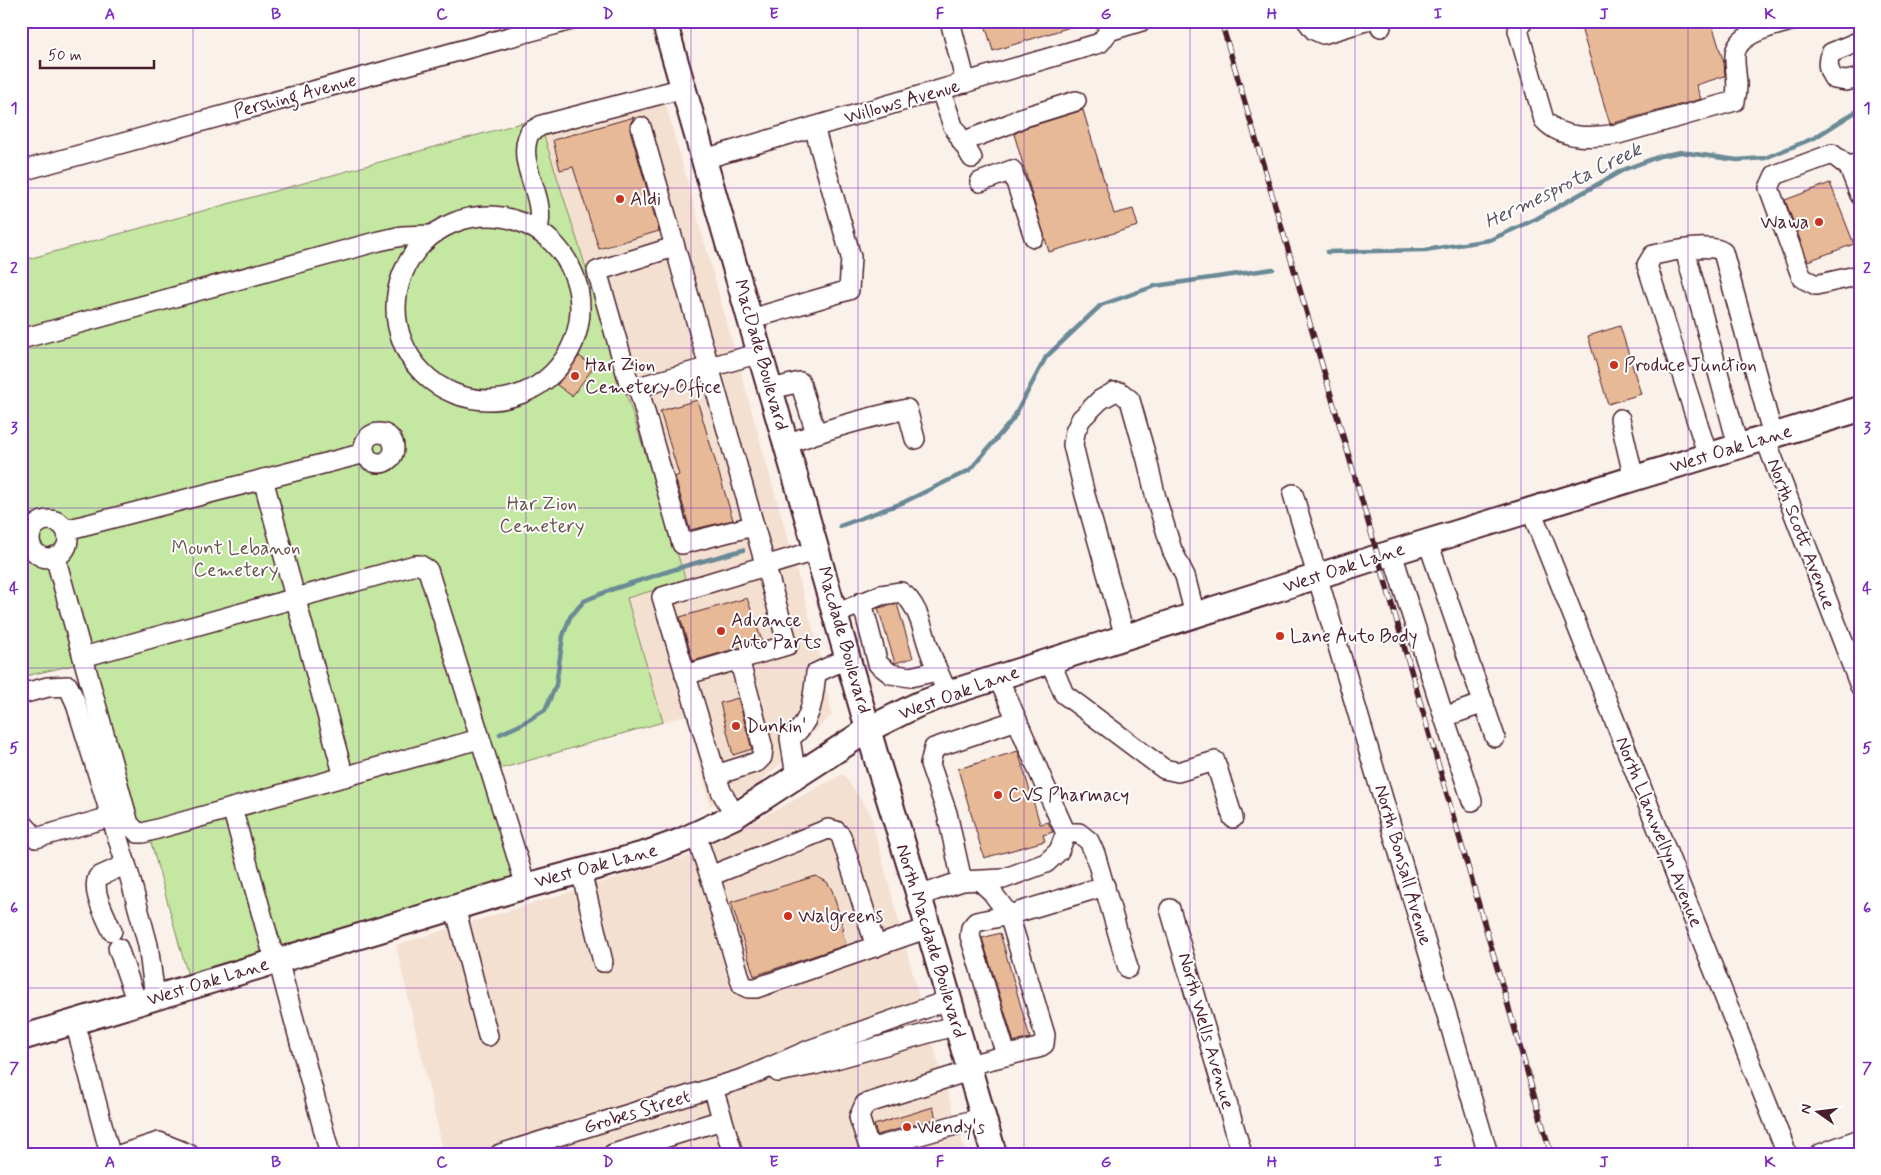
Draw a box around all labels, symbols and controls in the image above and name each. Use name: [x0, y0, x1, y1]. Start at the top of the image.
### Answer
text: A: [105, 4, 115, 25]
text: B: [271, 4, 281, 25]
text: C: [436, 4, 448, 25]
text: D: [602, 4, 614, 25]
text: E: [769, 4, 779, 25]
text: F: [936, 4, 945, 25]
text: G: [1101, 4, 1112, 25]
text: H: [1267, 4, 1278, 25]
text: I: [1434, 4, 1443, 25]
text: J: [1599, 4, 1609, 25]
text: K: [1764, 4, 1776, 25]
scale bar: [40, 38, 154, 70]
text: 50 m: [48, 46, 82, 66]
street label: Pershing Avenue: [231, 68, 360, 127]
street label: Willows Avenue: [841, 74, 963, 130]
text: 1: [10, 98, 18, 119]
text: 1: [1863, 98, 1871, 119]
water label: Hermesprota Creek: [1480, 135, 1648, 236]
place label: Aldi: [630, 187, 661, 212]
marker: Aldi: [614, 193, 626, 205]
place label: Wawa: [1760, 210, 1809, 235]
marker: Wawa: [1813, 216, 1825, 228]
text: 2: [10, 258, 18, 279]
text: 2: [1863, 258, 1871, 279]
street label: MacDade Boulevard: [727, 277, 795, 433]
place label: Har Zion Cemetery Office: [585, 353, 722, 400]
place label: Produce Junction: [1624, 353, 1757, 378]
marker: Produce Junction: [1608, 359, 1620, 371]
marker: Har Zion Cemetery Office: [569, 370, 581, 382]
text: 3: [10, 418, 18, 439]
text: 3: [1863, 418, 1871, 439]
street label: West Oak Lane: [1667, 419, 1795, 479]
street label: North Scott Avenue: [1761, 455, 1841, 613]
park label: Har Zion Cemetery: [500, 492, 584, 539]
park label: Mount Lebanon Cemetery: [171, 536, 301, 583]
street label: West Oak Lane: [1280, 537, 1408, 599]
street label: Macdade Boulevard: [811, 563, 877, 717]
text: 4: [9, 578, 19, 599]
text: 4: [1862, 578, 1872, 599]
place label: Advance Auto Parts: [731, 608, 821, 655]
place label: Lane Auto Body: [1290, 624, 1418, 650]
marker: Advance Auto Parts: [715, 625, 727, 637]
marker: Lane Auto Body: [1274, 630, 1286, 642]
street label: West Oak Lane: [895, 660, 1023, 726]
place label: Dunkin': [746, 714, 806, 739]
marker: Dunkin': [730, 720, 742, 732]
street label: North Llanwellyn Avenue: [1608, 733, 1709, 931]
text: 5: [9, 738, 19, 759]
text: 5: [1862, 738, 1872, 759]
street label: North Bonsall Avenue: [1368, 782, 1438, 948]
place label: CVS Pharmacy: [1008, 783, 1129, 808]
marker: CVS Pharmacy: [992, 789, 1004, 801]
street label: West Oak Lane: [532, 838, 660, 894]
street label: North Macdade Boulevard: [890, 841, 972, 1041]
text: 6: [10, 898, 18, 919]
text: 6: [1863, 898, 1871, 919]
place label: Walgreens: [798, 904, 883, 931]
marker: Walgreens: [782, 910, 794, 922]
street label: North Wells Avenue: [1172, 950, 1240, 1112]
street label: West Oak Lane: [144, 952, 272, 1012]
text: 7: [9, 1058, 19, 1079]
text: 7: [1862, 1058, 1872, 1079]
street label: Grobes Street: [580, 1084, 694, 1140]
north arrow: [1794, 1088, 1844, 1138]
text: N: [1796, 1102, 1816, 1116]
place label: Wendy's: [917, 1115, 986, 1141]
marker: Wendy's: [901, 1121, 913, 1133]
text: A: [105, 1152, 115, 1173]
text: B: [271, 1152, 281, 1173]
text: C: [436, 1152, 448, 1173]
text: D: [602, 1152, 614, 1173]
text: E: [769, 1152, 779, 1173]
text: F: [936, 1152, 945, 1173]
text: G: [1101, 1152, 1112, 1173]
text: H: [1267, 1152, 1278, 1173]
text: I: [1434, 1152, 1443, 1173]
text: J: [1599, 1152, 1609, 1173]
text: K: [1764, 1152, 1776, 1173]

